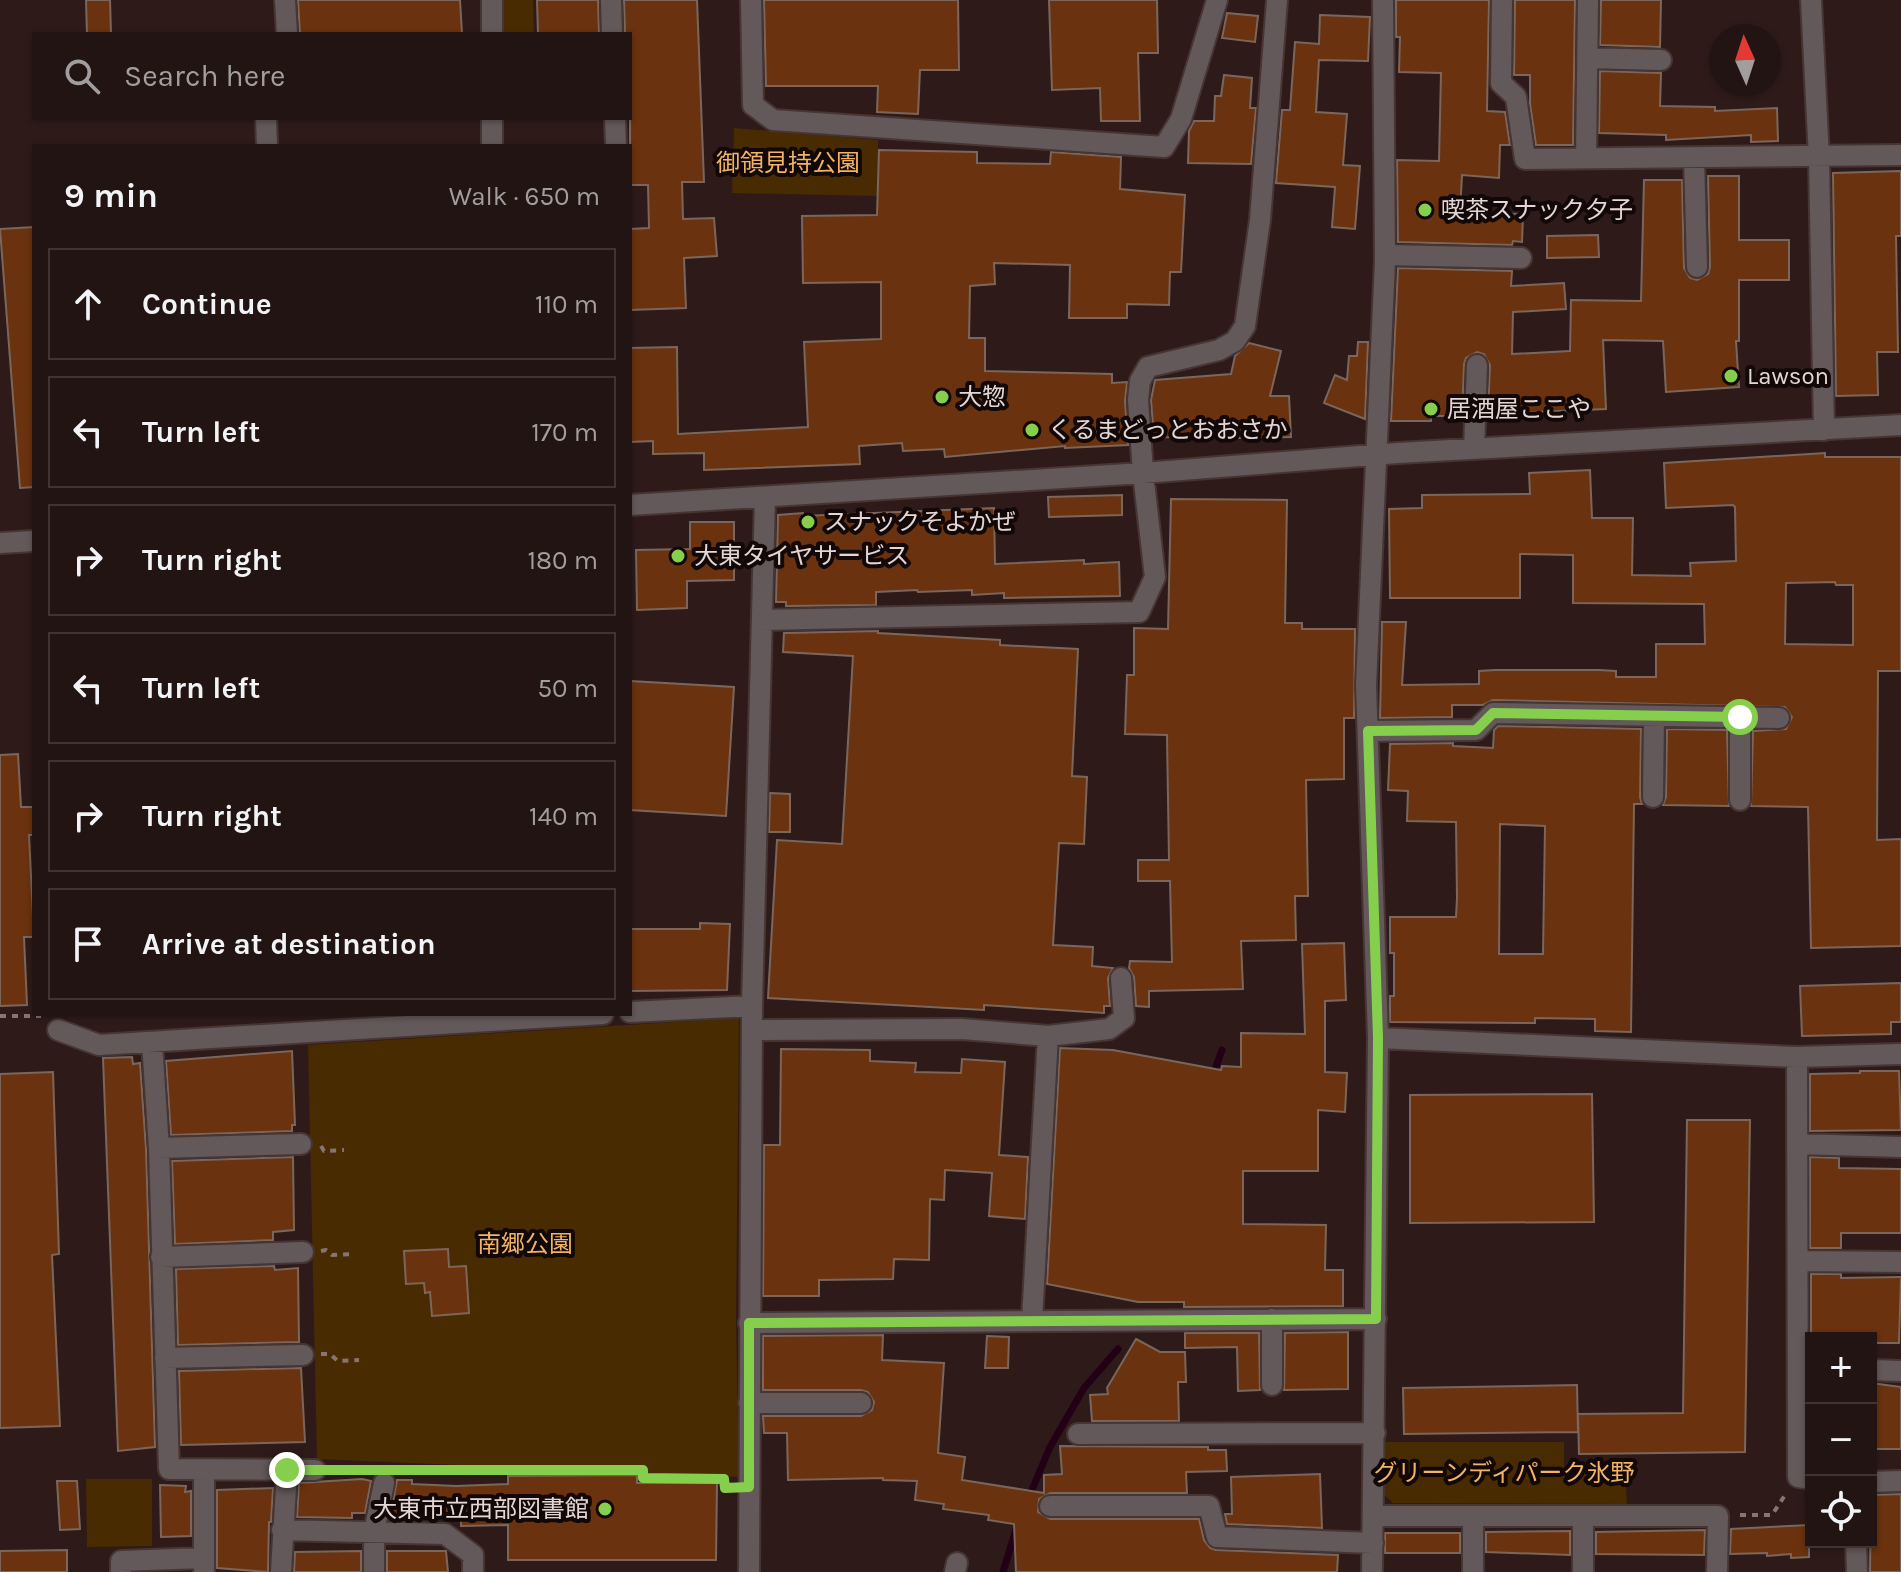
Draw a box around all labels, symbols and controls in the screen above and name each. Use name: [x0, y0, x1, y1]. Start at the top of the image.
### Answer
north arrow: [1709, 24, 1781, 96]
search box: [32, 32, 632, 120]
icon: search: [60, 54, 104, 98]
text: Search here: [124, 58, 285, 94]
park label: 御領見持公園: [716, 149, 860, 177]
text: 9 min: [64, 176, 158, 216]
text: Walk · 650 m: [449, 181, 600, 212]
place label: 喫茶スナック夕子: [1441, 196, 1633, 224]
marker: 喫茶スナック夕子: [1416, 201, 1434, 219]
icon: ahead: [66, 282, 110, 326]
text: Continue: [142, 286, 272, 322]
text: 110 m: [535, 289, 598, 320]
place label: Lawson: [1747, 362, 1829, 390]
marker: Lawson: [1722, 367, 1740, 385]
place label: 大惣: [958, 383, 1006, 411]
marker: 大惣: [933, 388, 951, 406]
place label: 居酒屋ここや: [1447, 395, 1591, 423]
marker: 居酒屋ここや: [1422, 400, 1440, 418]
icon: left: [66, 410, 110, 454]
text: Turn left: [142, 414, 260, 450]
place label: くるまどっとおおさか: [1048, 416, 1288, 444]
text: 170 m: [531, 417, 598, 448]
marker: くるまどっとおおさか: [1023, 421, 1041, 439]
place label: スナックそよかぜ: [824, 508, 1016, 536]
marker: スナックそよかぜ: [799, 513, 817, 531]
icon: right: [66, 538, 110, 582]
text: Turn right: [142, 542, 282, 578]
place label: 大東タイヤサービス: [694, 542, 909, 570]
text: 180 m: [528, 545, 598, 576]
marker: 大東タイヤサービス: [669, 547, 687, 565]
icon: left: [66, 666, 110, 710]
text: Turn left: [142, 670, 260, 706]
text: 50 m: [537, 673, 598, 704]
route start: [1722, 699, 1758, 735]
icon: right: [66, 794, 110, 838]
text: Turn right: [142, 798, 282, 834]
text: 140 m: [529, 801, 598, 832]
icon: arrive: [66, 922, 110, 966]
text: Arrive at destination: [142, 926, 436, 962]
park label: 南郷公園: [477, 1230, 573, 1258]
map controls: [1805, 1332, 1877, 1548]
button: +: [1805, 1332, 1877, 1404]
button: −: [1805, 1404, 1877, 1476]
route end: [269, 1452, 305, 1488]
park label: グリーンディパーク氷野: [1373, 1459, 1635, 1487]
button: locate: [1805, 1476, 1877, 1548]
place label: 大東市立西部図書館: [373, 1495, 589, 1523]
marker: 大東市立西部図書館: [596, 1500, 614, 1518]

